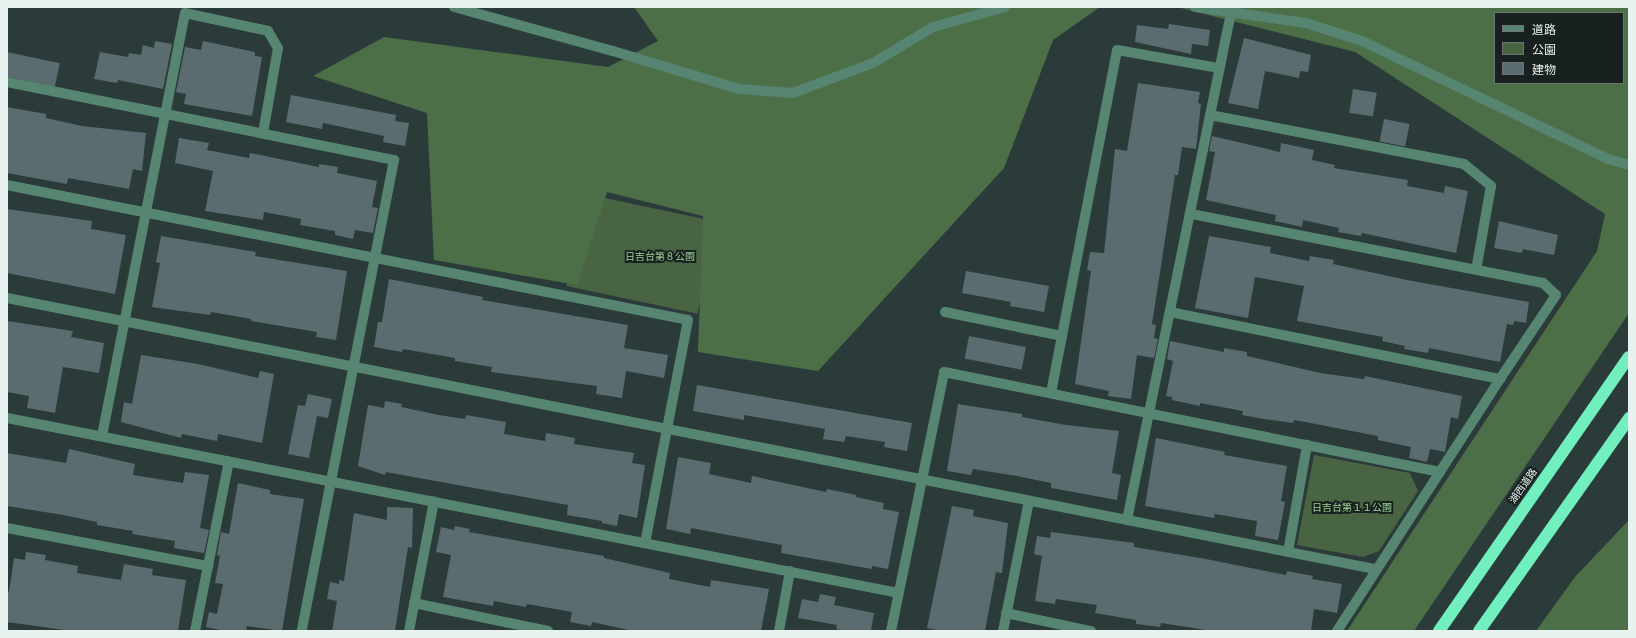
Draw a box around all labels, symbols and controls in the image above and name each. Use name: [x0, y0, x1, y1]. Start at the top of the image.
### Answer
legend: [1494, 12, 1624, 84]
text: 道路: [1532, 23, 1556, 37]
text: 公園: [1532, 43, 1556, 57]
text: 建物: [1532, 63, 1556, 77]
park label: 日吉台第８公園: [625, 251, 695, 263]
street label: 湖西道路: [1507, 466, 1539, 506]
park label: 日吉台第１１公園: [1312, 502, 1392, 514]

